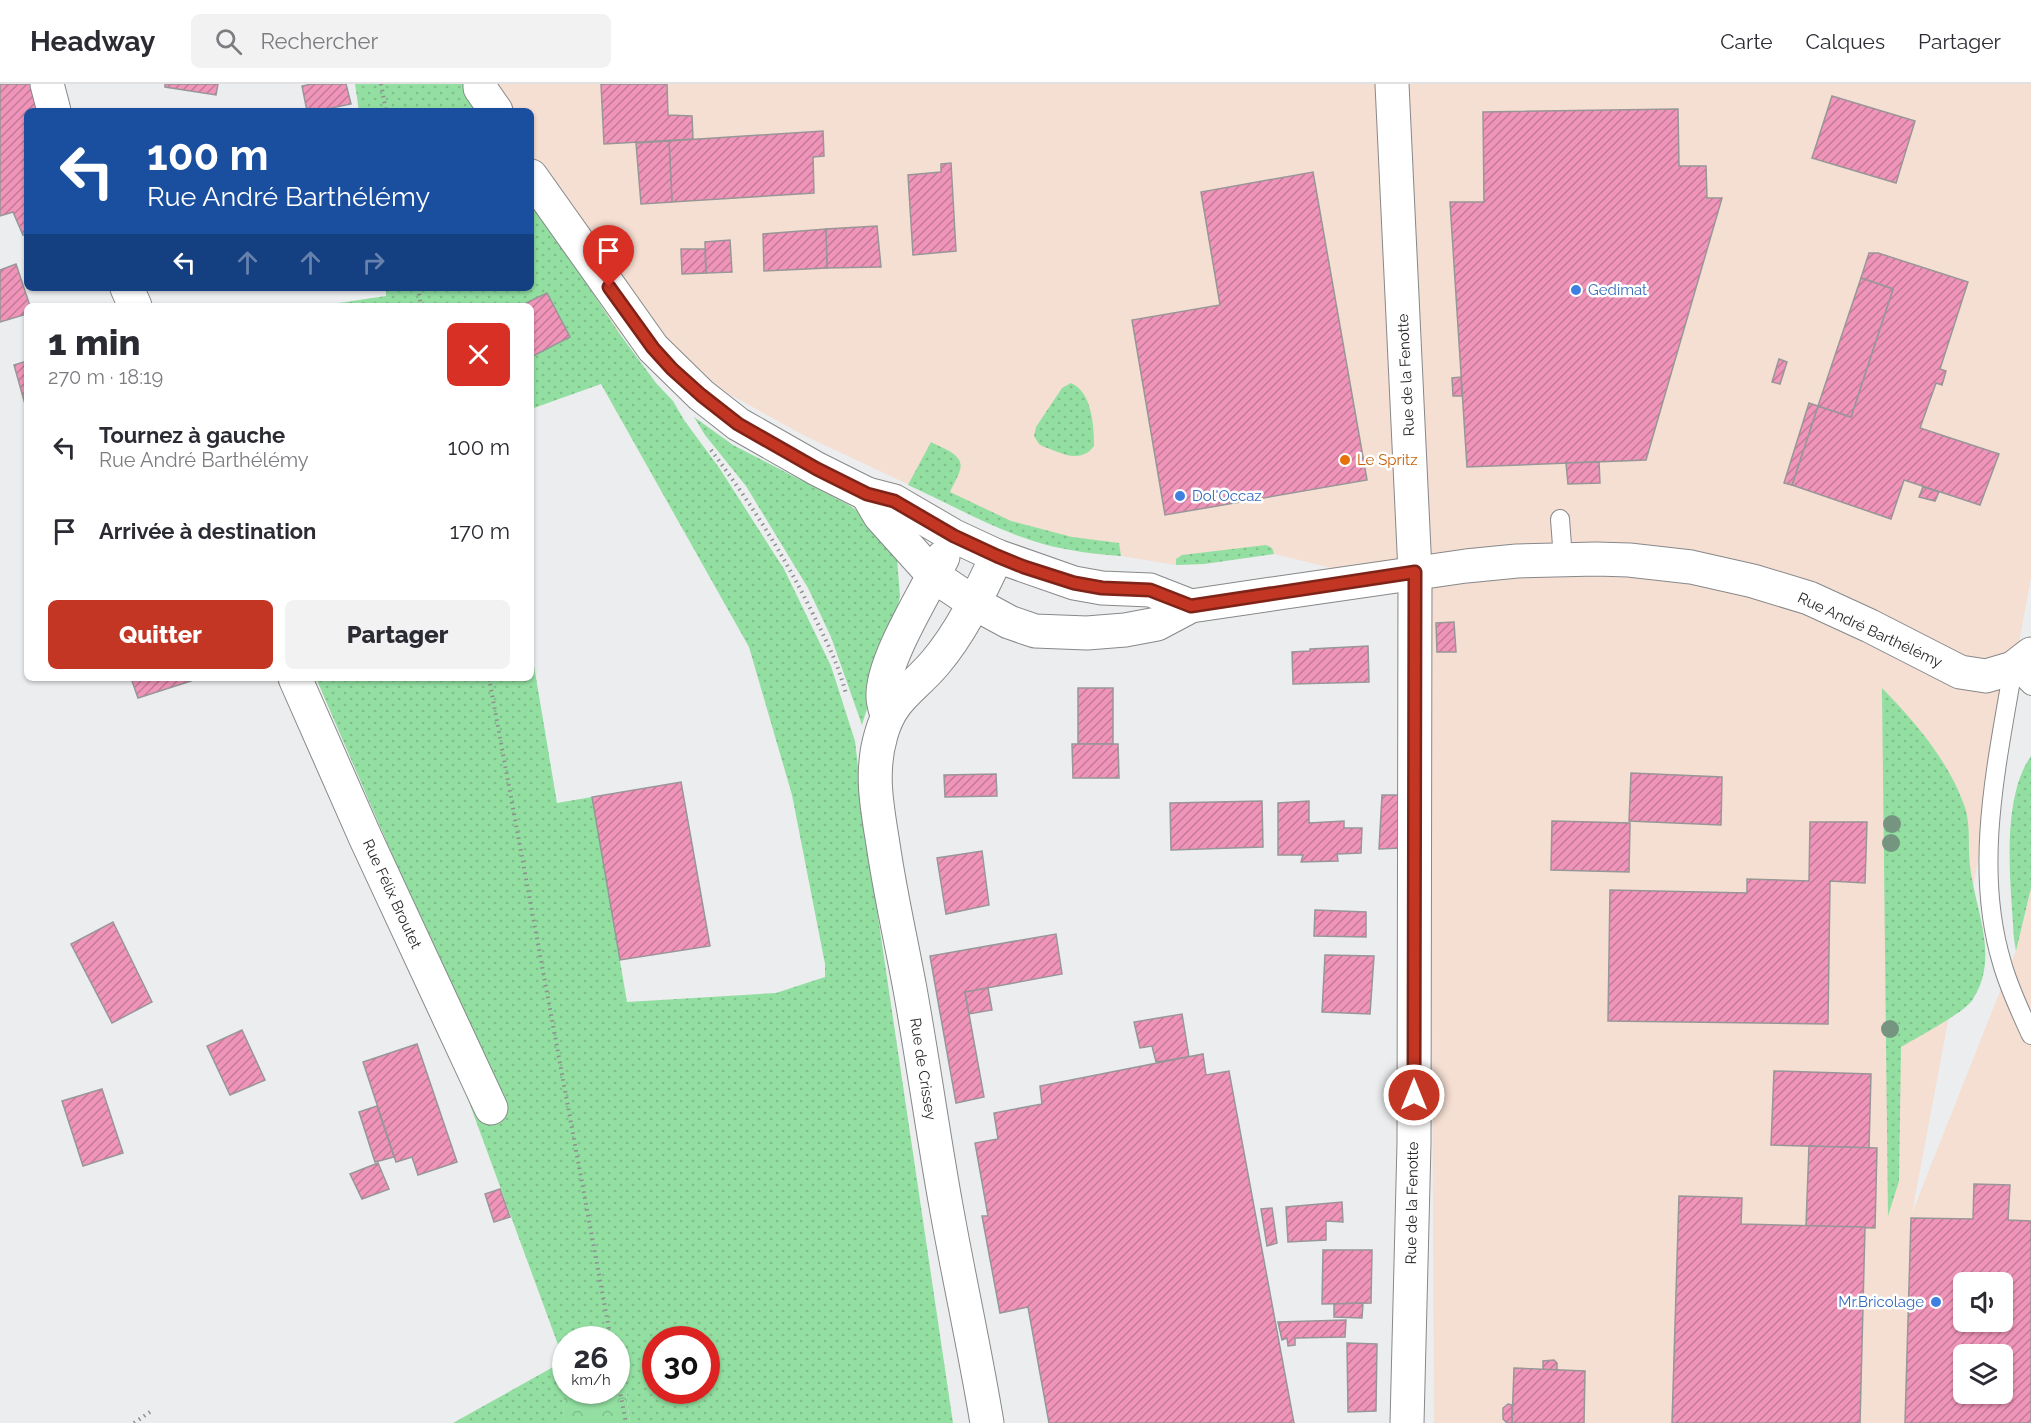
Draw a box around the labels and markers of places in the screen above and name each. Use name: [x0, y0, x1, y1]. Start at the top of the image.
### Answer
pin: [583, 225, 634, 287]
place label: Gedimat: [1588, 281, 1647, 299]
marker: Gedimat: [1569, 283, 1583, 297]
place label: Le Spritz: [1357, 451, 1418, 469]
marker: Le Spritz: [1338, 453, 1352, 467]
place label: Dol'Occaz: [1192, 487, 1262, 505]
marker: Dol'Occaz: [1173, 489, 1187, 503]
place label: Mr.Bricolage: [1838, 1293, 1924, 1311]
marker: Mr.Bricolage: [1929, 1295, 1943, 1309]

